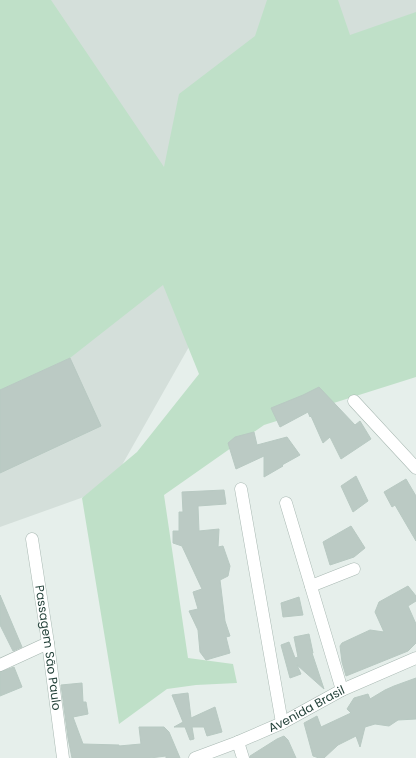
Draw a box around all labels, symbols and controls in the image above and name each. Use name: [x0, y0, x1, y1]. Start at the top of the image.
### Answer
street label: Passagem São Paulo: [31, 584, 66, 712]
street label: Avenida Brasil: [266, 681, 347, 736]

